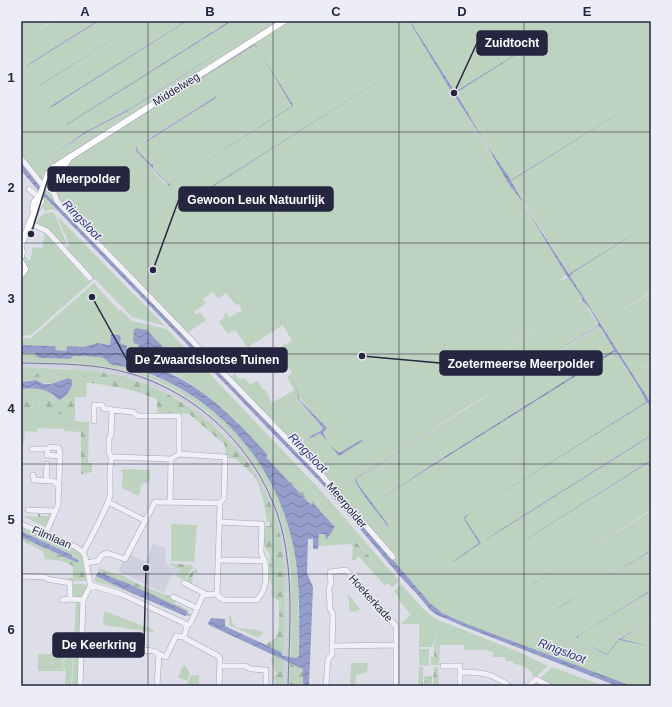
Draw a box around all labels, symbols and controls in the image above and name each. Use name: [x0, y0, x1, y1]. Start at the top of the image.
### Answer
text: A: [80, 4, 90, 19]
text: B: [205, 4, 215, 19]
text: C: [331, 4, 341, 19]
text: D: [457, 4, 467, 19]
text: E: [583, 4, 592, 19]
callout: Zuidtocht: [477, 31, 547, 55]
text: Zuidtocht: [485, 36, 539, 50]
text: 1: [7, 70, 15, 85]
street label: Middelweg: [151, 70, 201, 108]
callout: Meerpolder: [48, 167, 129, 191]
text: Meerpolder: [56, 172, 121, 186]
text: 2: [7, 180, 15, 195]
callout: Gewoon Leuk Natuurlijk: [179, 187, 333, 211]
text: Gewoon Leuk Natuurlijk: [187, 193, 325, 207]
water label: Ringsloot: [60, 197, 105, 243]
text: 3: [7, 291, 15, 306]
callout: De Zwaardslootse Tuinen: [127, 348, 287, 372]
callout: Zoetermeerse Meerpolder: [440, 351, 602, 375]
text: De Zwaardslootse Tuinen: [135, 353, 279, 367]
text: Zoetermeerse Meerpolder: [448, 357, 595, 371]
text: 4: [7, 401, 15, 416]
water label: Ringsloot: [286, 430, 331, 476]
street label: Meerpolder: [325, 480, 370, 530]
text: 5: [7, 512, 15, 527]
street label: Filmlaan: [31, 523, 73, 551]
street label: Hoekerkade: [347, 572, 395, 624]
text: 6: [7, 622, 15, 637]
callout: De Keerkring: [53, 633, 144, 657]
water label: Ringsloot: [536, 636, 588, 667]
text: De Keerkring: [62, 638, 136, 652]

